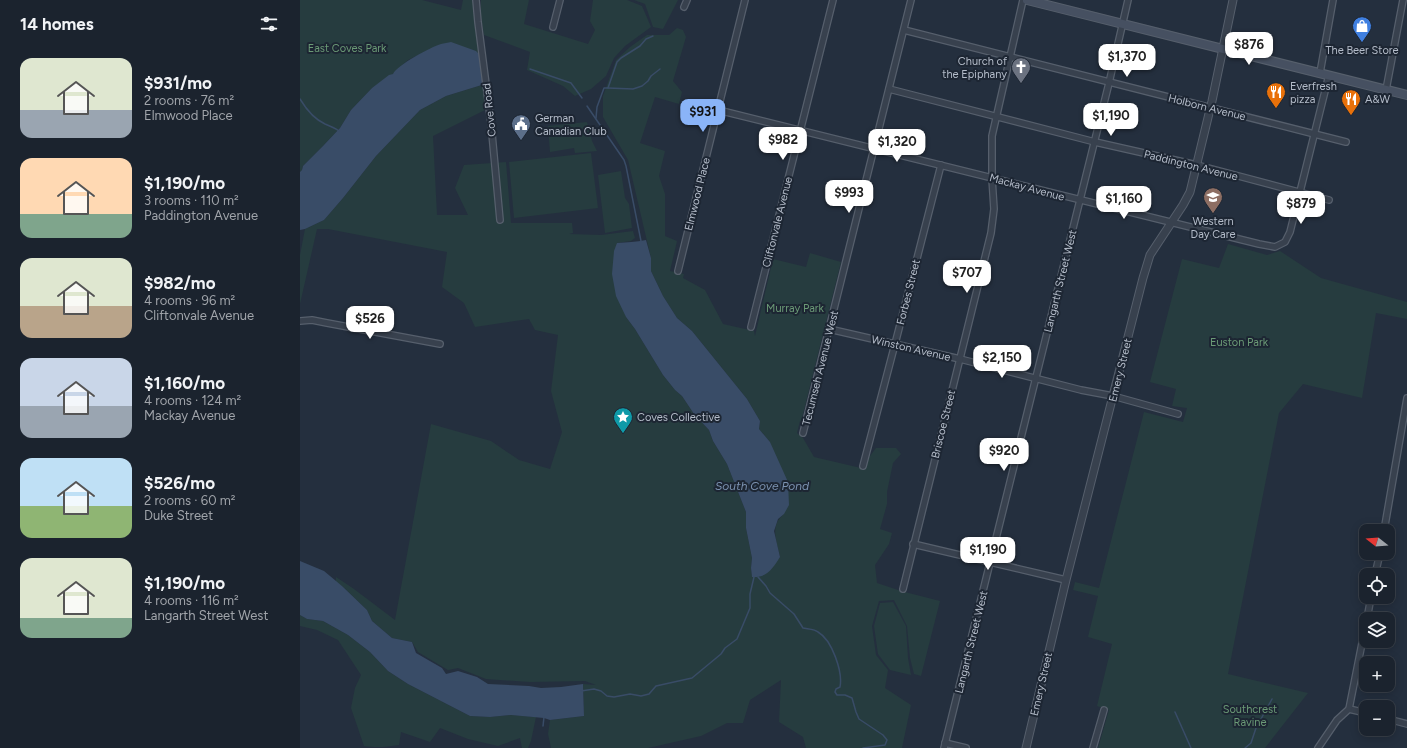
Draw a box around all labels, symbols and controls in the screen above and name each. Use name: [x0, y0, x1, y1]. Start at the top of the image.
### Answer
icon: filters: [258, 13, 280, 35]
text: 14 homes: [20, 14, 94, 34]
shop icon: The Beer Store: [1351, 15, 1373, 43]
pin: $876: [1225, 32, 1273, 66]
text: $876: [1234, 37, 1264, 52]
park label: East Coves Park: [308, 42, 387, 55]
pin: $1,370: [1094, 44, 1160, 78]
place label: The Beer Store: [1325, 44, 1399, 57]
text: $1,370: [1108, 49, 1146, 64]
place label: Church of the Epiphany: [942, 55, 1008, 81]
church icon: Church of the Epiphany: [1010, 56, 1032, 84]
text: $931/mo: [144, 73, 212, 93]
icon: home: [52, 74, 100, 122]
place label: Everfresh pizza: [1290, 80, 1337, 106]
restaurant icon: Everfresh pizza: [1265, 81, 1287, 109]
street label: Cove Road: [480, 83, 499, 137]
restaurant icon: A&W: [1340, 88, 1362, 116]
street label: Holborn Avenue: [1167, 92, 1247, 123]
text: 2 rooms · 76 m²: [144, 93, 234, 108]
place label: A&W: [1365, 93, 1391, 106]
pin: $931: [679, 99, 727, 133]
pin: $1,190: [1078, 103, 1144, 137]
text: $931: [689, 104, 717, 119]
text: Elmwood Place: [144, 108, 233, 123]
text: $1,190: [1092, 108, 1130, 123]
place label: German Canadian Club: [535, 112, 607, 138]
public building icon: German Canadian Club: [510, 113, 532, 141]
pin: $982: [759, 127, 807, 161]
pin: $1,320: [864, 129, 930, 163]
text: $982: [768, 132, 798, 147]
text: $1,320: [877, 134, 917, 149]
street label: Paddington Avenue: [1142, 148, 1239, 183]
street label: Elmwood Place: [682, 156, 713, 232]
street label: Mackay Avenue: [988, 171, 1066, 204]
text: $1,190/mo: [144, 173, 225, 193]
icon: home: [52, 174, 100, 222]
street label: Cliftonvale Avenue: [760, 175, 795, 269]
pin: $993: [825, 180, 873, 214]
text: $993: [834, 185, 864, 200]
pin: $1,160: [1091, 186, 1157, 220]
school or university icon: Western Day Care: [1202, 186, 1224, 214]
text: $1,160: [1105, 191, 1143, 206]
pin: $879: [1277, 191, 1325, 225]
text: 3 rooms · 110 m²: [144, 193, 239, 208]
text: $879: [1286, 196, 1316, 211]
text: Paddington Avenue: [144, 208, 258, 223]
place label: Western Day Care: [1191, 215, 1235, 241]
street label: Langarth Street West: [1041, 229, 1080, 334]
street label: Forbes Street: [894, 258, 923, 326]
pin: $707: [943, 260, 991, 294]
text: $707: [952, 265, 982, 280]
text: $982/mo: [144, 273, 216, 293]
icon: home: [52, 274, 100, 322]
text: 4 rooms · 96 m²: [144, 293, 235, 308]
park label: Murray Park: [766, 302, 825, 315]
pin: $526: [346, 306, 394, 340]
text: Cliftonvale Avenue: [144, 308, 254, 323]
street label: Tecumseh Avenue West: [800, 309, 841, 427]
text: $526: [355, 311, 385, 326]
street label: Winston Avenue: [870, 333, 952, 364]
park label: Euston Park: [1210, 336, 1269, 349]
street label: Emery Street: [1106, 337, 1135, 403]
pin: $2,150: [969, 345, 1035, 379]
text: $2,150: [982, 350, 1022, 365]
text: $1,160/mo: [144, 373, 225, 393]
icon: home: [52, 374, 100, 422]
street label: Briscoe Street: [929, 389, 958, 460]
text: 4 rooms · 124 m²: [144, 393, 241, 408]
place icon: Coves Collective: [612, 406, 634, 434]
text: Mackay Avenue: [144, 408, 235, 423]
place label: Coves Collective: [637, 411, 720, 424]
pin: $920: [980, 438, 1028, 472]
text: $920: [989, 443, 1019, 458]
text: $526/mo: [144, 473, 215, 493]
icon: home: [52, 474, 100, 522]
water label: South Cove Pond: [715, 479, 810, 493]
text: 2 rooms · 60 m²: [144, 493, 235, 508]
text: Duke Street: [144, 508, 213, 523]
north arrow: [1359, 524, 1395, 560]
map controls: [1359, 524, 1395, 736]
pin: $1,190: [955, 537, 1021, 571]
text: $1,190: [969, 542, 1007, 557]
button: locate: [1359, 568, 1395, 604]
text: $1,190/mo: [144, 573, 225, 593]
icon: home: [52, 574, 100, 622]
street label: Langarth Street West: [952, 590, 991, 695]
text: 4 rooms · 116 m²: [144, 593, 239, 608]
text: Langarth Street West: [144, 608, 268, 623]
button: layers: [1359, 612, 1395, 648]
street label: Emery Street: [1028, 651, 1055, 717]
button: +: [1359, 656, 1395, 692]
button: −: [1359, 700, 1395, 736]
park label: Southcrest Ravine: [1223, 703, 1277, 729]

